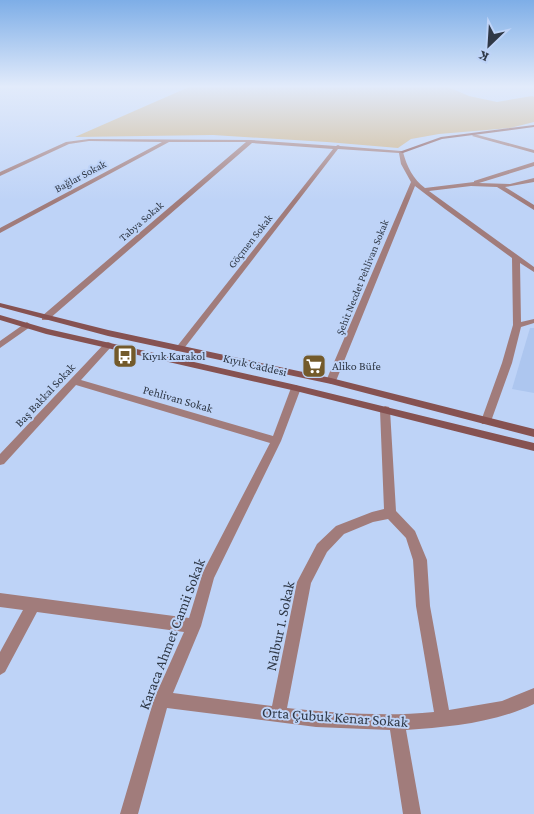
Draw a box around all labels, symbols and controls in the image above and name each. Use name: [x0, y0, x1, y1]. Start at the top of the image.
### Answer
north arrow: [464, 20, 514, 70]
text: K: [475, 47, 491, 66]
street label: Bağlar Sokak: [52, 157, 109, 195]
street label: Tabya Sokak: [116, 198, 167, 244]
street label: Göçmen Sokak: [225, 211, 276, 271]
street label: Şehit Necdet Pehlivan Sokak: [333, 217, 392, 337]
bus stop icon: Kıyık Karakol: [112, 343, 138, 369]
place label: Kıyık Karakol: [142, 349, 205, 363]
street label: Kıyık Caddesi: [222, 351, 288, 379]
supermarket icon: Aliko Büfe: [301, 353, 327, 379]
place label: Aliko Büfe: [332, 359, 381, 373]
street label: Baş Bakkal Sokak: [12, 360, 78, 430]
street label: Pehlivan Sokak: [141, 382, 215, 416]
street label: Karaca Ahmet Camii Sokak: [136, 555, 209, 712]
street label: Nalbur 1. Sokak: [263, 579, 297, 672]
street label: Orta Çubuk Kenar Sokak: [261, 704, 409, 731]

